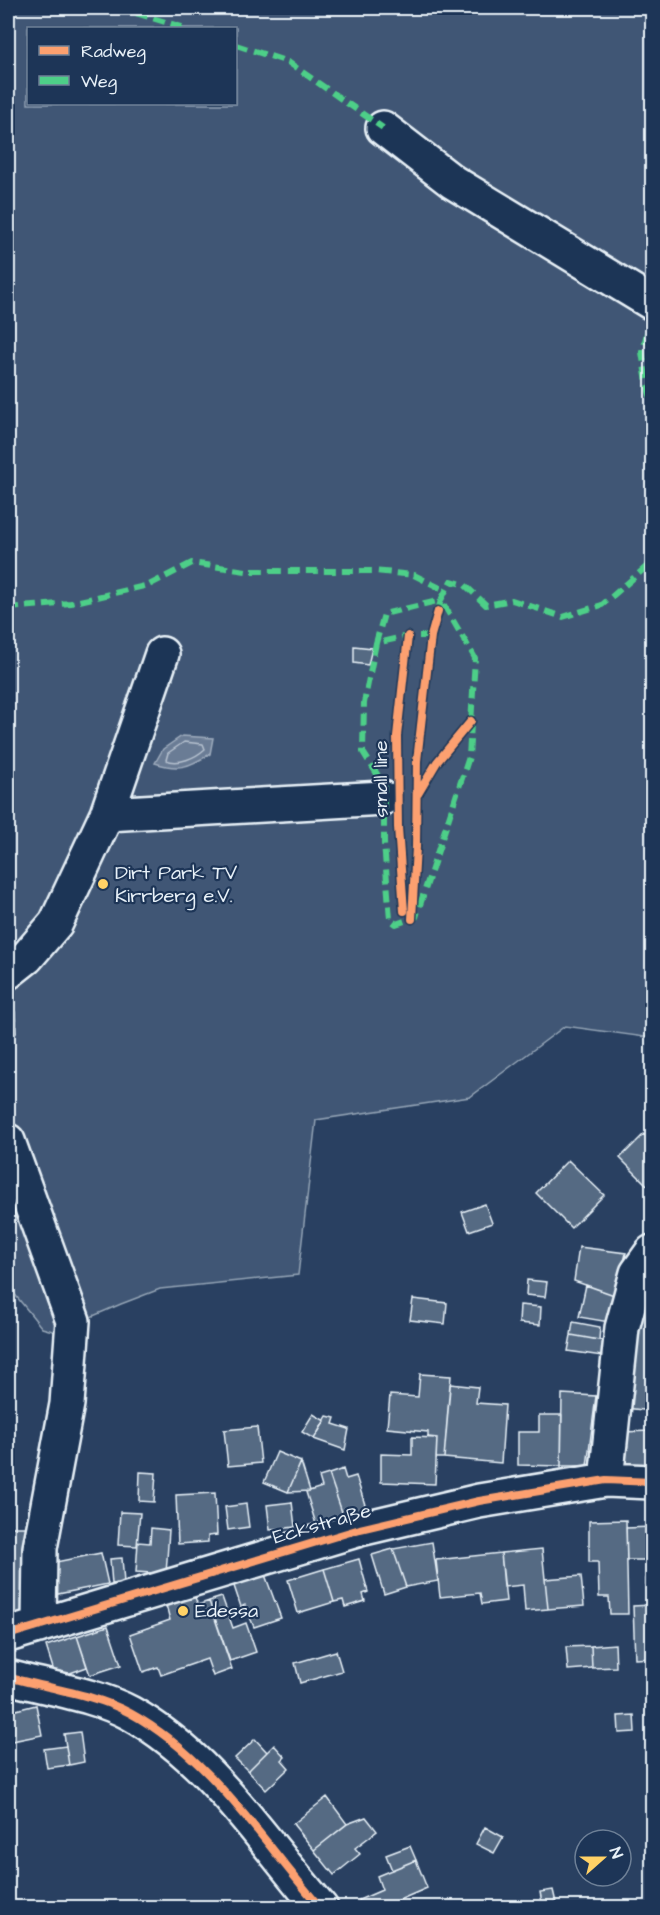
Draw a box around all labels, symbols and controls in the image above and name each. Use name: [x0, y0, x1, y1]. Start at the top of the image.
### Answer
legend: [27, 27, 237, 105]
text: Radweg: [81, 39, 146, 65]
text: Weg: [81, 69, 117, 95]
street label: small line: [367, 740, 395, 818]
place label: Dirt Park TV Kirrberg e.V.: [115, 859, 238, 911]
marker: Dirt Park TV Kirrberg e.V.: [96, 877, 110, 891]
street label: Eckstraße: [270, 1497, 375, 1551]
place label: Edessa: [195, 1597, 258, 1625]
marker: Edessa: [176, 1604, 190, 1618]
north arrow: [573, 1828, 633, 1888]
text: N: [604, 1844, 628, 1862]

